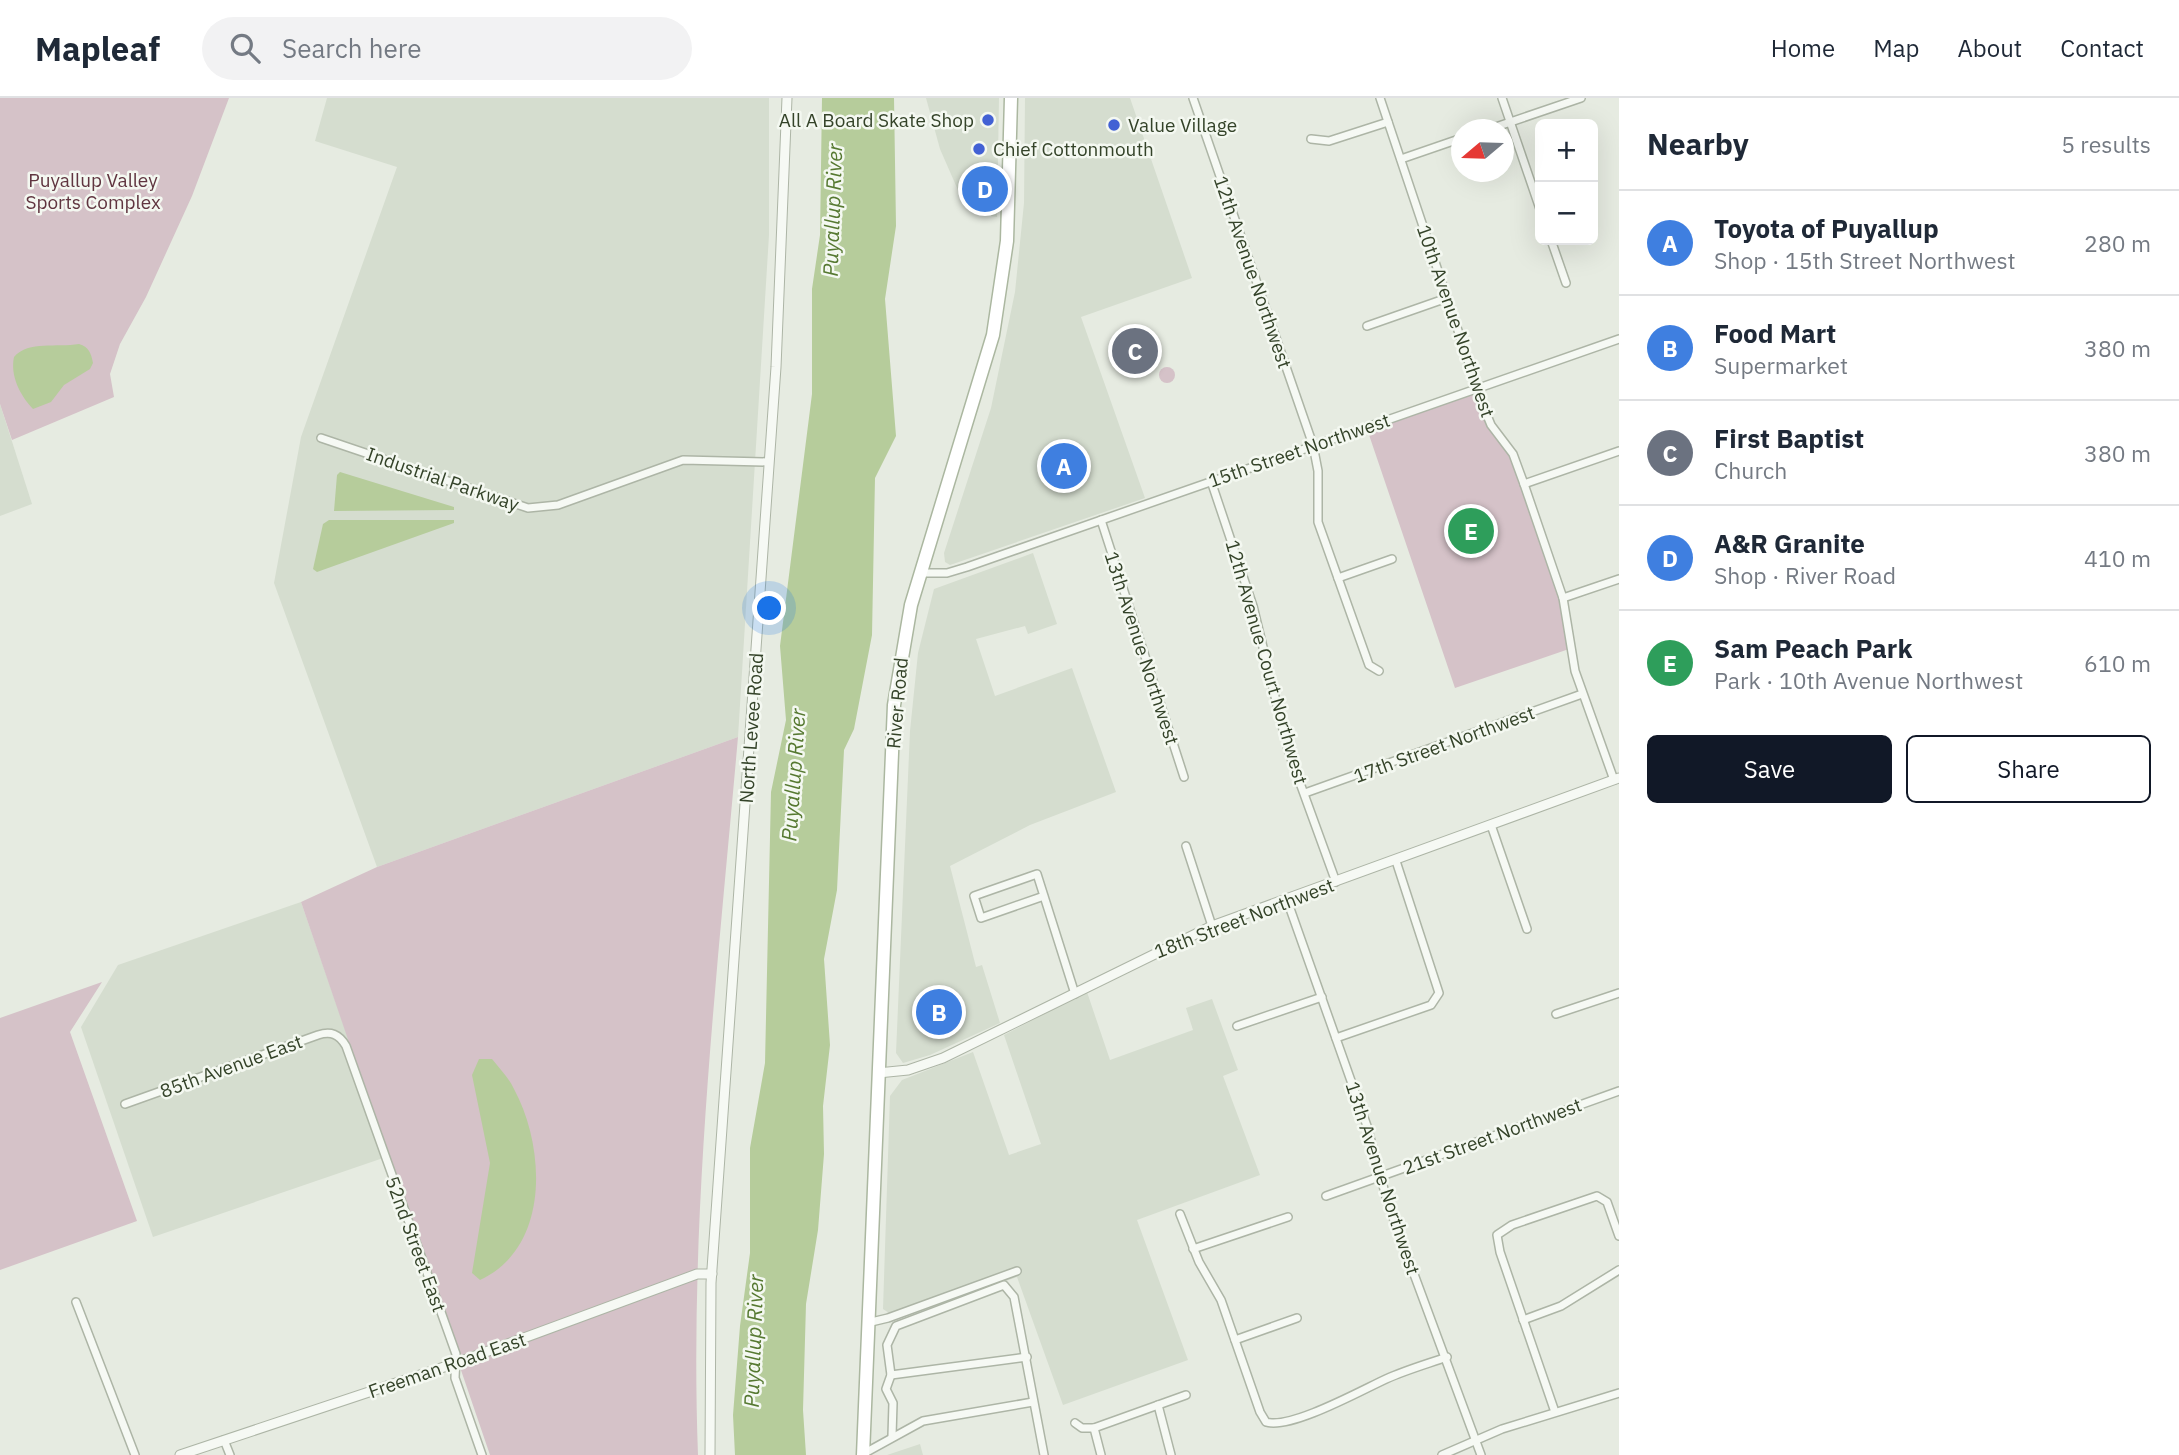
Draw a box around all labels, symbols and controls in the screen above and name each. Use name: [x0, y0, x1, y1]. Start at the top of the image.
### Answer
search box: [202, 17, 692, 80]
text: Mapleaf: [35, 27, 160, 70]
icon: search: [226, 29, 264, 67]
text: Search here: [282, 31, 422, 65]
text: Home: [1771, 32, 1835, 64]
text: Map: [1873, 32, 1919, 64]
text: About: [1957, 32, 2022, 64]
text: Contact: [2060, 32, 2144, 64]
place label: All A Board Skate Shop: [779, 108, 974, 132]
marker: All A Board Skate Shop: [980, 112, 996, 128]
place label: Value Village: [1128, 113, 1237, 137]
marker: Value Village: [1106, 117, 1122, 133]
north arrow: [1451, 119, 1514, 182]
map controls: [1535, 119, 1598, 245]
button: +: [1535, 119, 1598, 182]
text: Nearby: [1647, 124, 1749, 163]
text: 5 results: [2061, 129, 2151, 159]
place label: Chief Cottonmouth: [993, 137, 1154, 161]
marker: Chief Cottonmouth: [971, 141, 987, 157]
water label: Puyallup River: [816, 142, 848, 277]
pin: D: [962, 163, 1008, 215]
park label: Puyallup Valley Sports Complex: [25, 168, 161, 214]
street label: 12th Avenue Northwest: [1209, 173, 1297, 371]
button: −: [1535, 182, 1598, 245]
text: Toyota of Puyallup: [1714, 211, 1939, 245]
street label: 10th Avenue Northwest: [1412, 222, 1500, 420]
text: A: [1662, 228, 1678, 258]
text: 280 m: [2084, 228, 2151, 258]
text: Shop · 15th Street Northwest: [1714, 245, 2016, 275]
text: Food Mart: [1714, 316, 1836, 350]
pin: C: [1112, 325, 1158, 377]
text: B: [1662, 333, 1678, 363]
text: 380 m: [2084, 333, 2151, 363]
text: Supermarket: [1714, 350, 1848, 380]
street label: 15th Street Northwest: [1205, 408, 1393, 492]
text: First Baptist: [1714, 421, 1864, 455]
text: C: [1663, 438, 1677, 468]
text: 380 m: [2084, 438, 2151, 468]
pin: A: [1041, 440, 1087, 492]
street label: Industrial Parkway: [363, 442, 523, 517]
text: Church: [1714, 455, 1787, 485]
pin: E: [1448, 505, 1494, 557]
text: A&R Granite: [1714, 526, 1865, 560]
street label: 12th Avenue Court Northwest: [1221, 537, 1313, 787]
text: D: [1662, 543, 1678, 573]
text: 410 m: [2084, 543, 2151, 573]
street label: 13th Avenue Northwest: [1099, 548, 1185, 748]
text: Shop · River Road: [1714, 560, 1896, 590]
your location: [752, 591, 786, 625]
text: Sam Peach Park: [1714, 631, 1912, 665]
text: E: [1663, 648, 1677, 678]
text: 610 m: [2084, 648, 2151, 678]
street label: North Levee Road: [734, 652, 768, 804]
street label: River Road: [881, 656, 913, 750]
text: Park · 10th Avenue Northwest: [1714, 665, 2023, 695]
street label: 17th Street Northwest: [1350, 700, 1538, 788]
water label: Puyallup River: [774, 706, 812, 842]
button: Save: [1647, 735, 1892, 803]
button: Share: [1906, 735, 2151, 803]
street label: 18th Street Northwest: [1151, 873, 1337, 963]
pin: B: [916, 986, 962, 1038]
street label: 85th Avenue East: [157, 1029, 305, 1103]
street label: 13th Avenue Northwest: [1340, 1078, 1426, 1278]
street label: 21st Street Northwest: [1399, 1092, 1585, 1180]
street label: 52nd Street East: [380, 1173, 452, 1315]
water label: Puyallup River: [737, 1273, 769, 1408]
street label: Freeman Road East: [365, 1327, 529, 1403]

